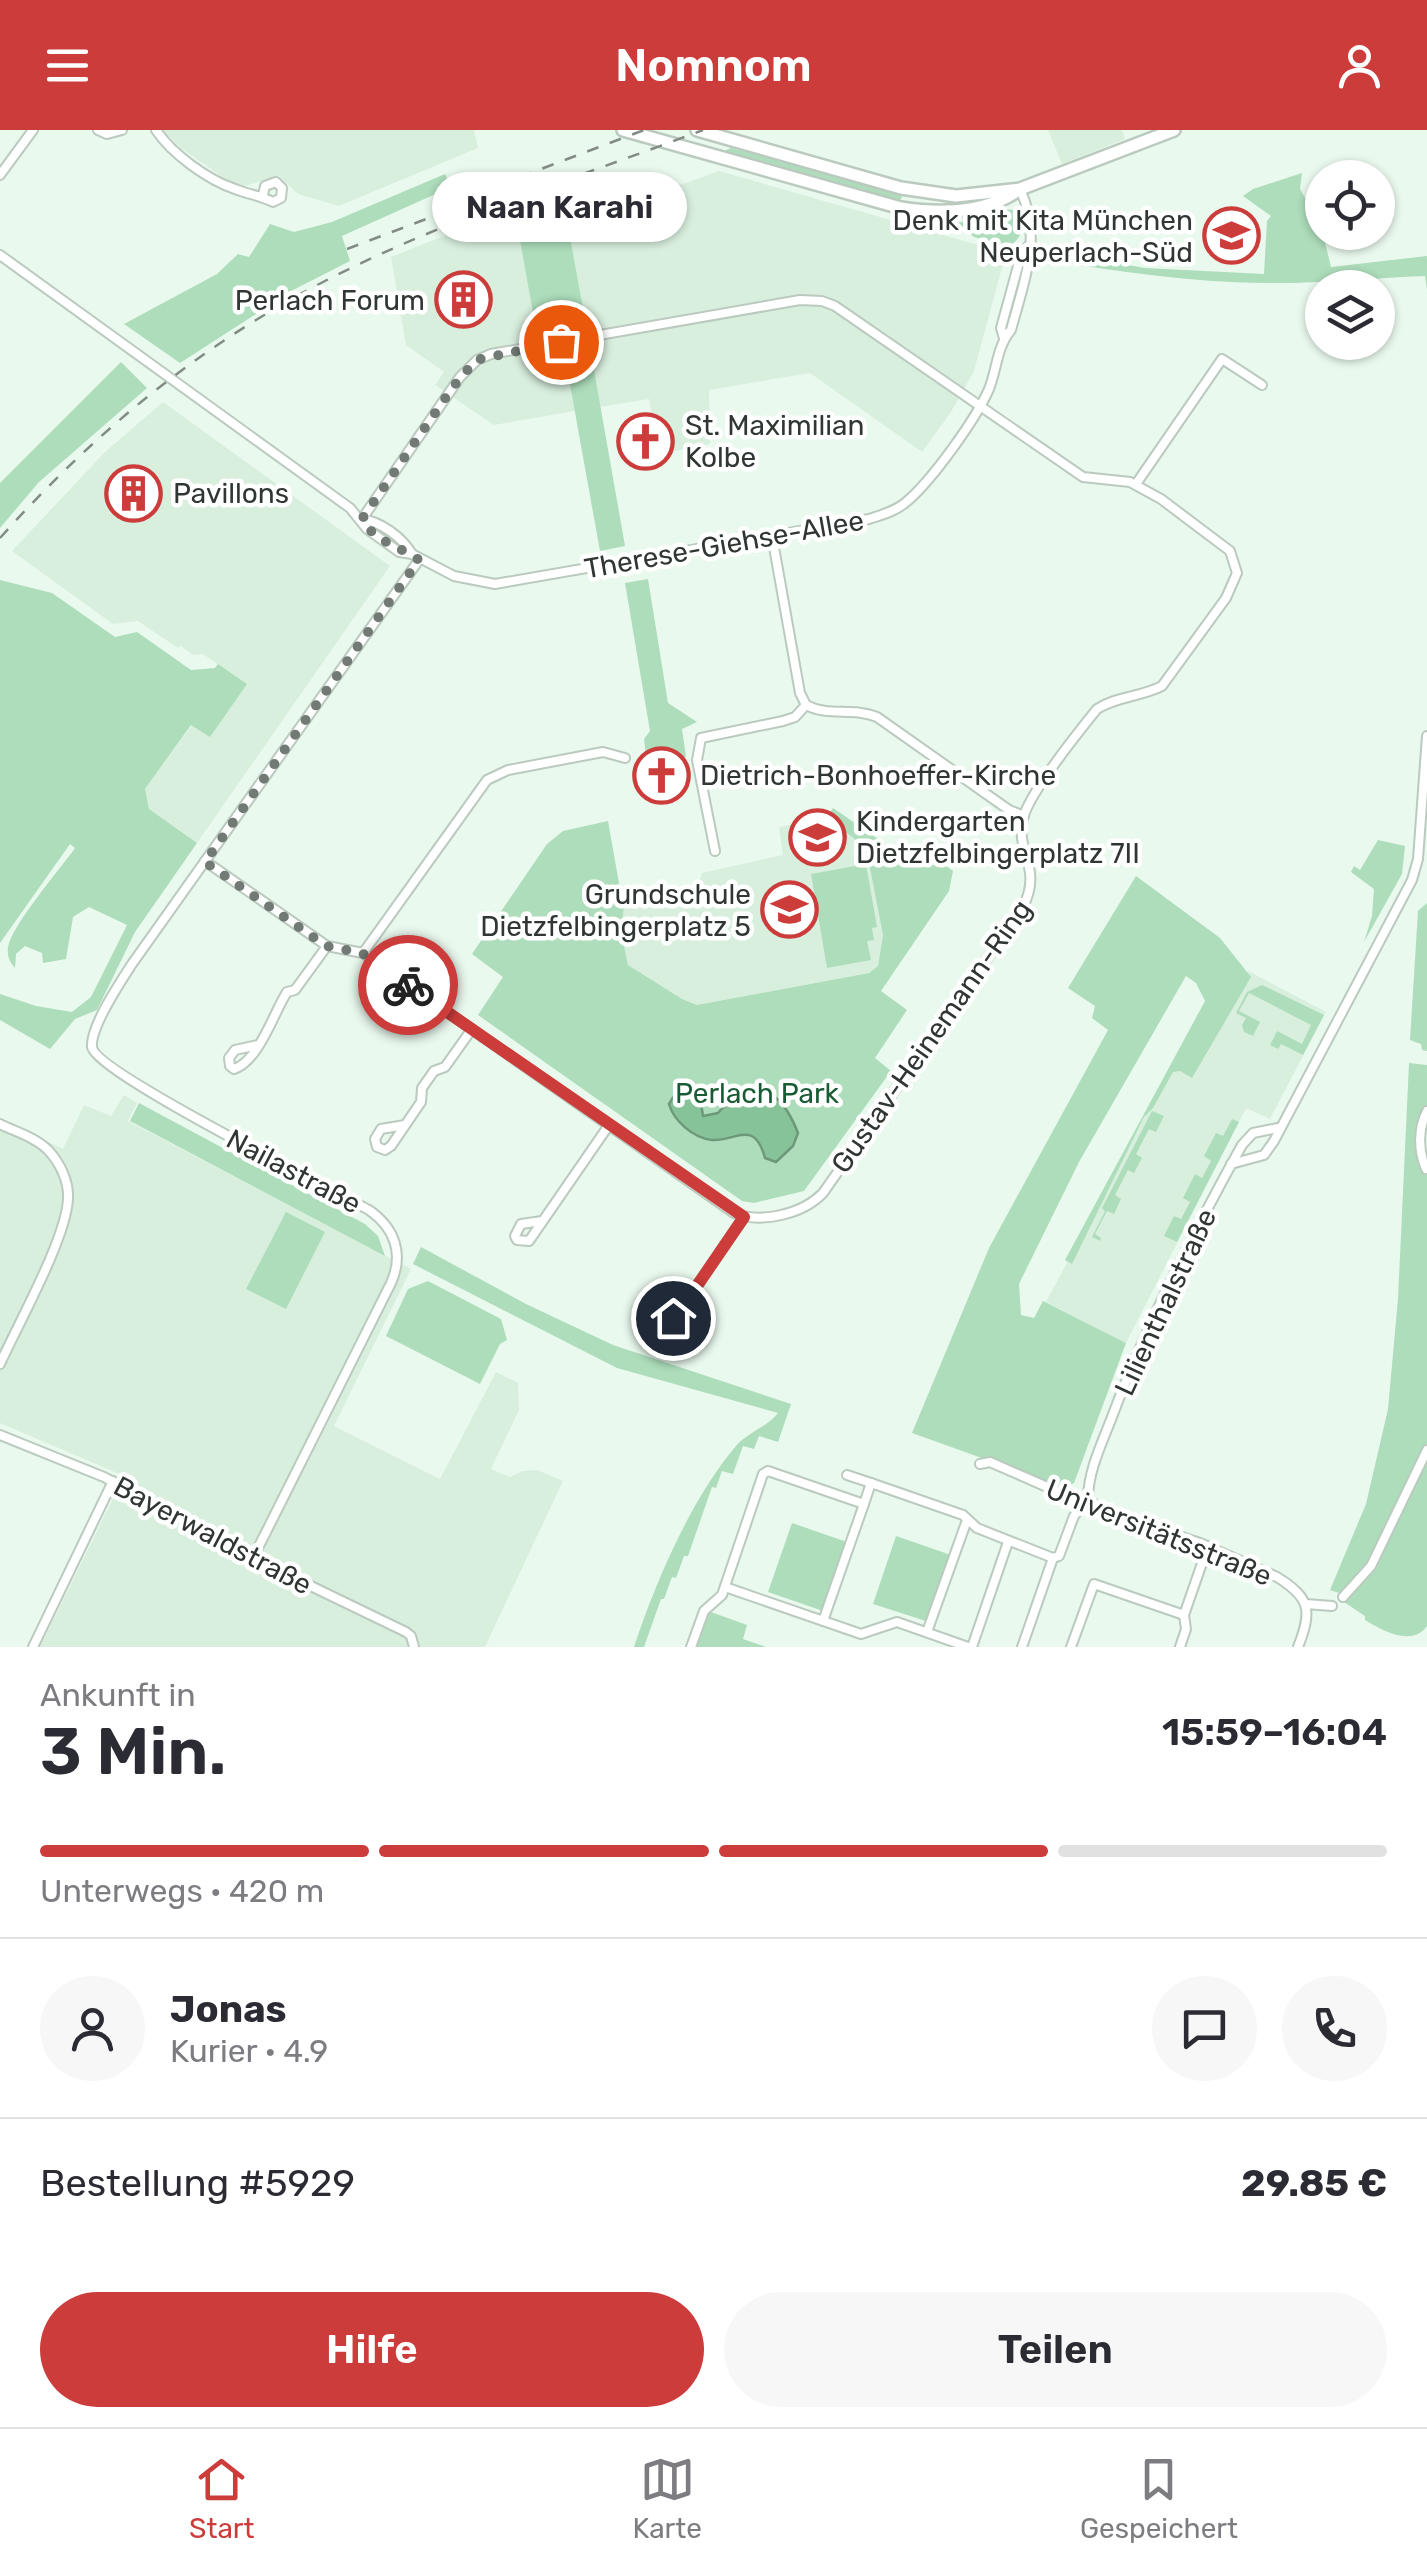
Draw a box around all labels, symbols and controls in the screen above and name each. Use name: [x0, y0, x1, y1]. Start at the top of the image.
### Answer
icon: menu: [40, 38, 95, 93]
icon: person: [1332, 38, 1387, 93]
text: Nomnom: [615, 39, 812, 92]
map controls: [1305, 160, 1395, 360]
button: locate: [1305, 160, 1395, 250]
callout: Naan Karahi: [434, 172, 688, 242]
text: Naan Karahi: [466, 188, 653, 226]
place label: Denk mit Kita München Neuperlach-Süd: [892, 204, 1193, 269]
school or university icon: Denk mit Kita München Neuperlach-Süd: [1202, 206, 1262, 266]
building icon: Perlach Forum: [434, 270, 494, 330]
button: layers: [1305, 270, 1395, 360]
place label: Perlach Forum: [235, 284, 425, 317]
pin: [519, 300, 604, 385]
icon: bag: [534, 315, 589, 370]
place label: St. Maximilian Kolbe: [685, 409, 865, 474]
church icon: St. Maximilian Kolbe: [616, 411, 676, 471]
building icon: Pavillons: [104, 463, 164, 523]
place label: Pavillons: [173, 477, 289, 510]
street label: Therese-Giehse-Allee: [582, 504, 866, 585]
church icon: Dietrich-Bonhoeffer-Kirche: [631, 745, 691, 805]
place label: Dietrich-Bonhoeffer-Kirche: [700, 759, 1056, 792]
place label: Kindergarten Dietzfelbingerplatz 7II: [856, 805, 1140, 870]
school or university icon: Kindergarten Dietzfelbingerplatz 7II: [787, 807, 847, 867]
place label: Grundschule Dietzfelbingerplatz 5: [480, 878, 751, 943]
school or university icon: Grundschule Dietzfelbingerplatz 5: [760, 880, 820, 940]
street label: Gustav-Heinemann-Ring: [824, 893, 1038, 1179]
courier: [358, 935, 458, 1035]
icon: bike: [381, 958, 436, 1013]
park label: Perlach Park: [675, 1077, 840, 1110]
street label: Nailastraße: [221, 1122, 366, 1221]
street label: Lilienthalstraße: [1108, 1204, 1223, 1401]
pin: [631, 1276, 716, 1361]
icon: home: [646, 1291, 701, 1346]
street label: Bayerwaldstraße: [108, 1469, 317, 1601]
street label: Universitätsstraße: [1041, 1472, 1276, 1593]
text: Ankunft in: [40, 1676, 196, 1714]
text: 15:59–16:04: [1162, 1709, 1387, 1755]
text: 3 Min.: [40, 1713, 226, 1790]
text: Unterwegs · 420 m: [40, 1872, 324, 1910]
button: person: [40, 1976, 145, 2081]
button: chat: [1152, 1976, 1257, 2081]
button: phone: [1282, 1976, 1387, 2081]
text: Jonas: [170, 1986, 287, 2032]
text: Kurier · 4.9: [170, 2032, 328, 2070]
text: Bestellung #5929: [40, 2160, 355, 2206]
text: 29.85 €: [1241, 2160, 1387, 2206]
button: Hilfe: [40, 2292, 704, 2407]
button: Teilen: [724, 2292, 1387, 2407]
tab: Start: [189, 2452, 254, 2545]
tab: Karte: [633, 2452, 702, 2545]
tab: Gespeichert: [1080, 2452, 1238, 2545]

